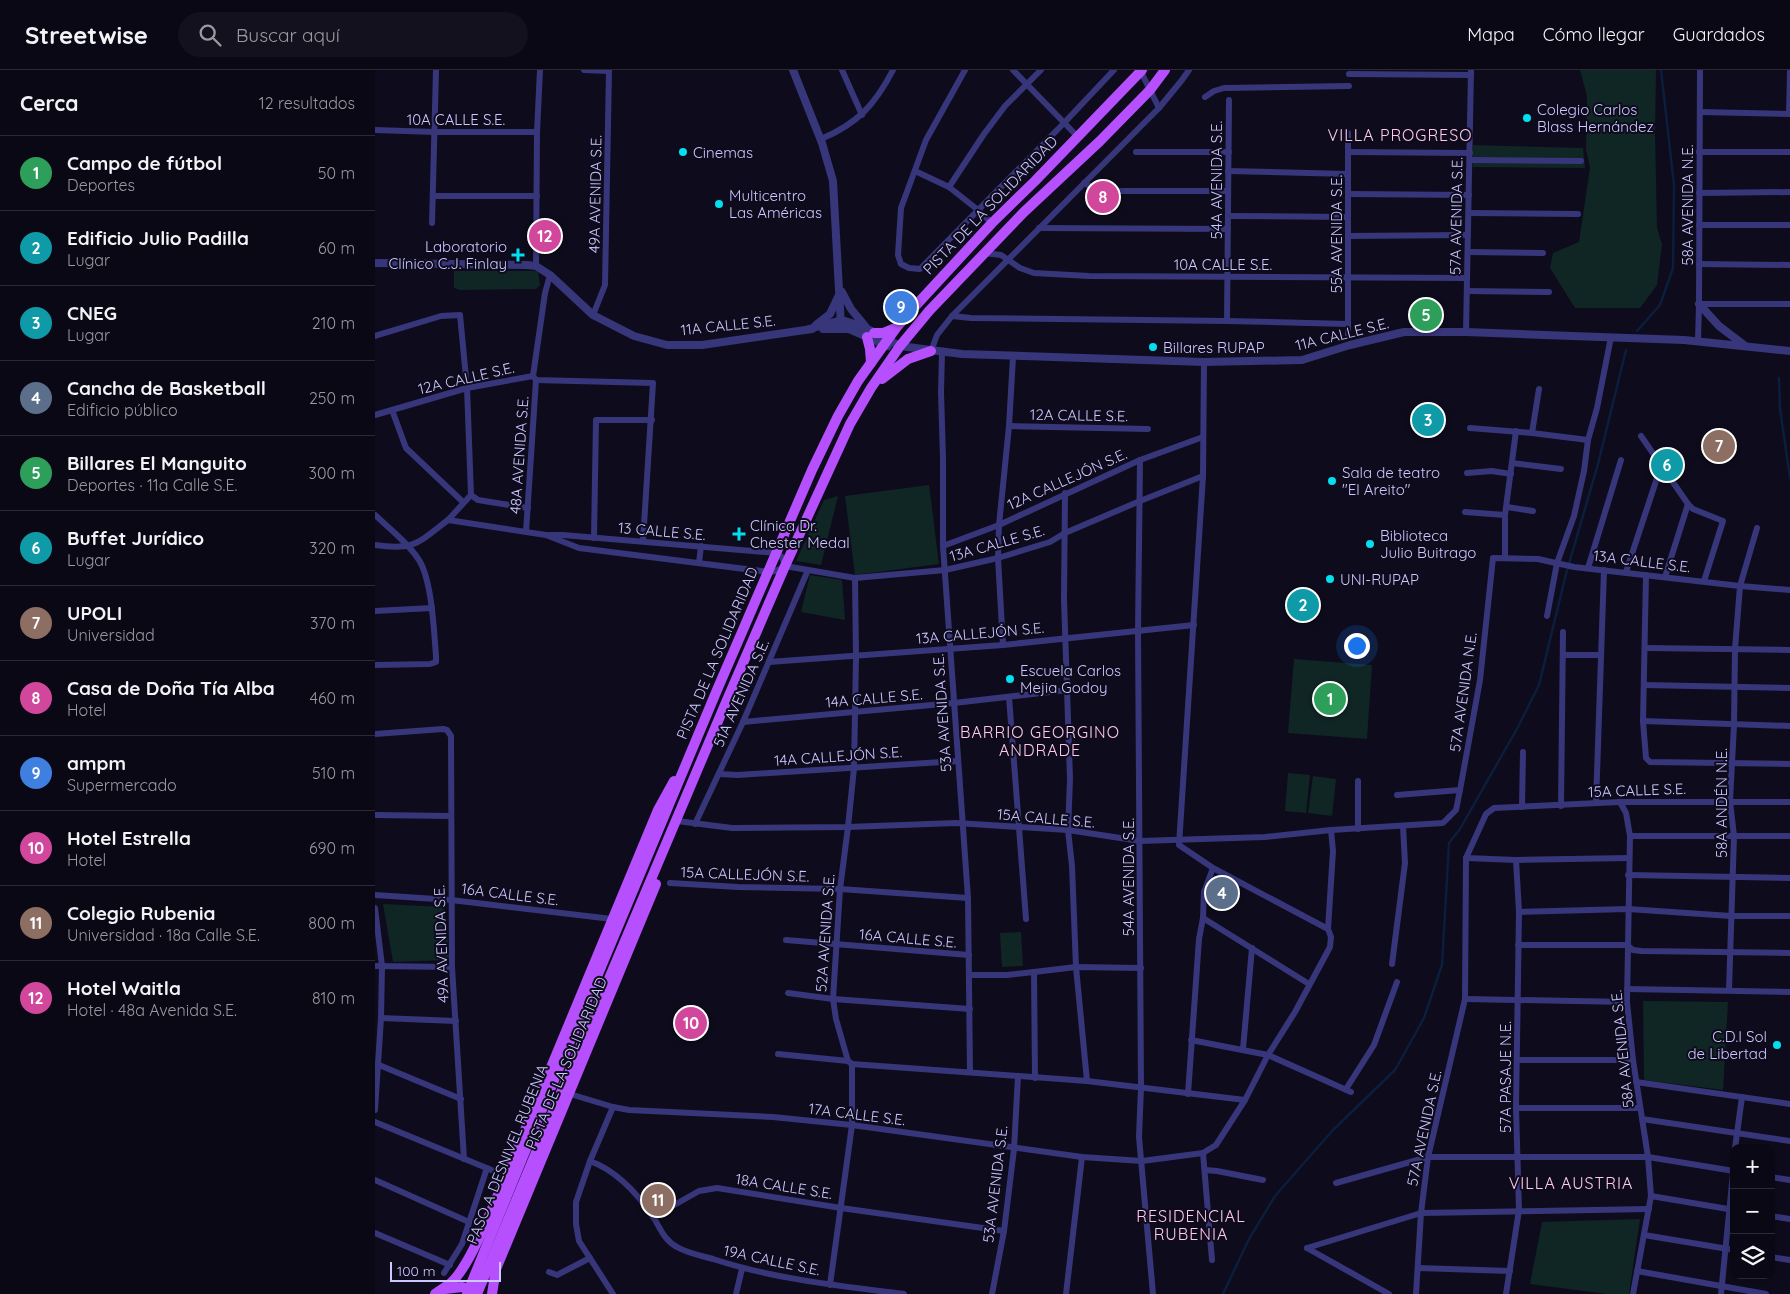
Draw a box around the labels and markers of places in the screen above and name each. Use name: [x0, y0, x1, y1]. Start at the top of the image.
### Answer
place label: Colegio Carlos Blass Hernández: [1537, 100, 1654, 136]
marker: Colegio Carlos Blass Hernández: [1521, 112, 1533, 124]
place label: Cinemas: [693, 143, 753, 162]
marker: Cinemas: [677, 146, 689, 158]
pin: 8: [1087, 178, 1119, 216]
place label: Multicentro Las Américas: [729, 186, 822, 222]
marker: Multicentro Las Américas: [713, 198, 725, 210]
pin: 12: [529, 217, 561, 255]
place label: Laboratorio Clínico C.J. Finlay: [388, 237, 507, 273]
marker: Laboratorio Clínico C.J. Finlay: [511, 248, 525, 262]
pin: 9: [885, 288, 917, 326]
pin: 5: [1410, 296, 1442, 334]
place label: Billares RUPAP: [1163, 338, 1265, 357]
marker: Billares RUPAP: [1147, 341, 1159, 353]
pin: 3: [1412, 401, 1444, 439]
pin: 7: [1703, 427, 1735, 465]
pin: 6: [1651, 446, 1683, 484]
place label: Sala de teatro "El Areito": [1342, 463, 1440, 499]
marker: Sala de teatro "El Areito": [1326, 475, 1338, 487]
place label: Clínica Dr. Chester Medal: [750, 516, 850, 552]
place label: Biblioteca Julio Buitrago: [1380, 526, 1476, 562]
marker: Clínica Dr. Chester Medal: [732, 527, 746, 541]
marker: Biblioteca Julio Buitrago: [1364, 538, 1376, 550]
place label: UNI-RUPAP: [1340, 570, 1419, 589]
marker: UNI-RUPAP: [1324, 573, 1336, 585]
pin: 2: [1287, 586, 1319, 624]
place label: Escuela Carlos Mejia Godoy: [1020, 661, 1121, 697]
marker: Escuela Carlos Mejia Godoy: [1004, 673, 1016, 685]
pin: 1: [1314, 680, 1346, 718]
pin: 4: [1206, 874, 1238, 912]
pin: 10: [675, 1004, 707, 1042]
place label: C.D.I Sol de Libertad: [1688, 1027, 1767, 1063]
marker: C.D.I Sol de Libertad: [1771, 1039, 1783, 1051]
pin: 11: [642, 1181, 674, 1219]

